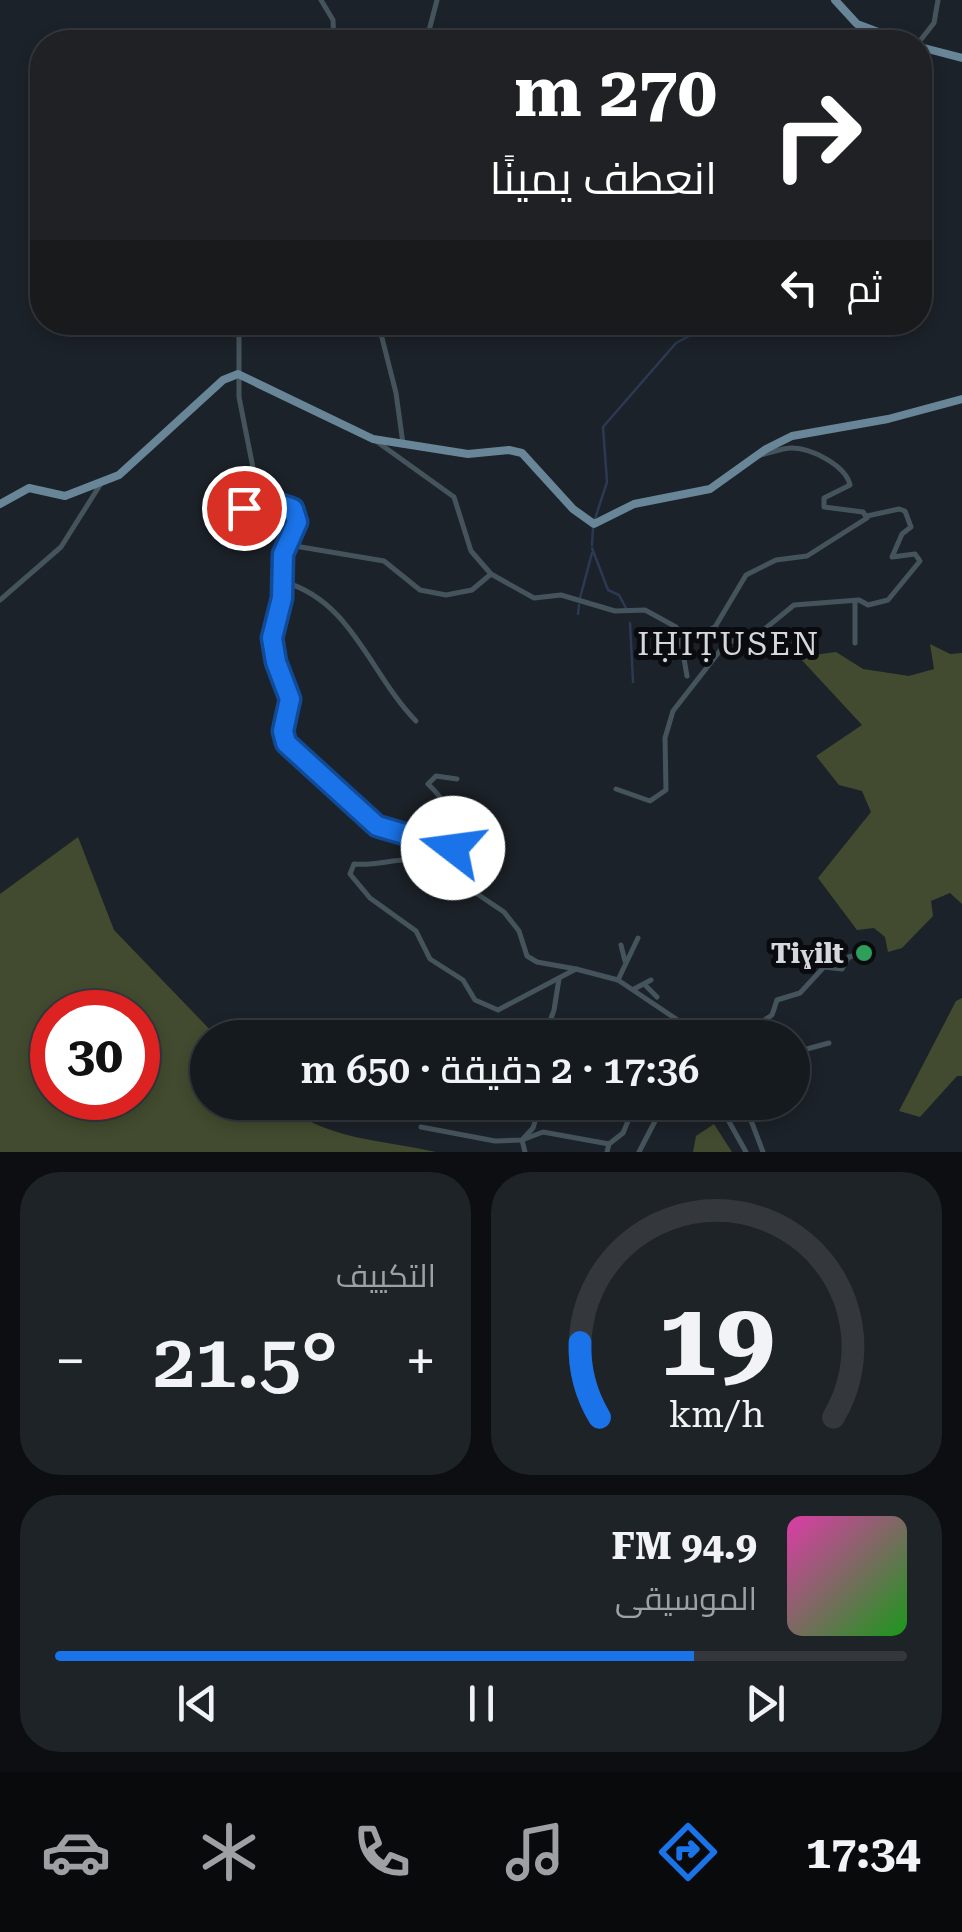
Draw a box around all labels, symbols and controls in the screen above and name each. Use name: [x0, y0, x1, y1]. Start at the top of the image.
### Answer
text: 270 m: [514, 51, 717, 133]
icon: right: [752, 70, 882, 200]
text: انعطف يمينًا: [490, 152, 717, 205]
icon: left: [772, 260, 827, 315]
text: ثم: [847, 267, 882, 311]
pin: [202, 466, 287, 551]
icon: arrive: [217, 481, 272, 536]
district label: IḤIṬUSEN: [637, 625, 821, 663]
position arrow: [401, 796, 505, 900]
place label: Tiɣilt: [771, 937, 844, 970]
marker: Tiɣilt: [853, 942, 875, 964]
speed limit sign: 30: [30, 990, 160, 1120]
text: 17:36 · 2 دقيقة · 650 m: [301, 1048, 699, 1092]
text: التكييف: [336, 1257, 436, 1295]
text: 19: [658, 1279, 775, 1400]
text: 21.5°: [153, 1317, 338, 1405]
text: −: [55, 1329, 86, 1393]
text: +: [405, 1329, 436, 1393]
text: km/h: [669, 1394, 764, 1436]
text: 94.9 FM: [611, 1524, 757, 1568]
text: الموسيقى: [615, 1580, 757, 1618]
icon: previous: [170, 1676, 225, 1731]
icon: pause: [454, 1676, 509, 1731]
icon: next: [738, 1676, 793, 1731]
icon: car: [41, 1817, 111, 1887]
icon: climate: [194, 1817, 264, 1887]
icon: phone: [347, 1817, 417, 1887]
icon: music: [500, 1817, 570, 1887]
icon: directions: [653, 1817, 723, 1887]
text: 17:34: [806, 1826, 921, 1879]

